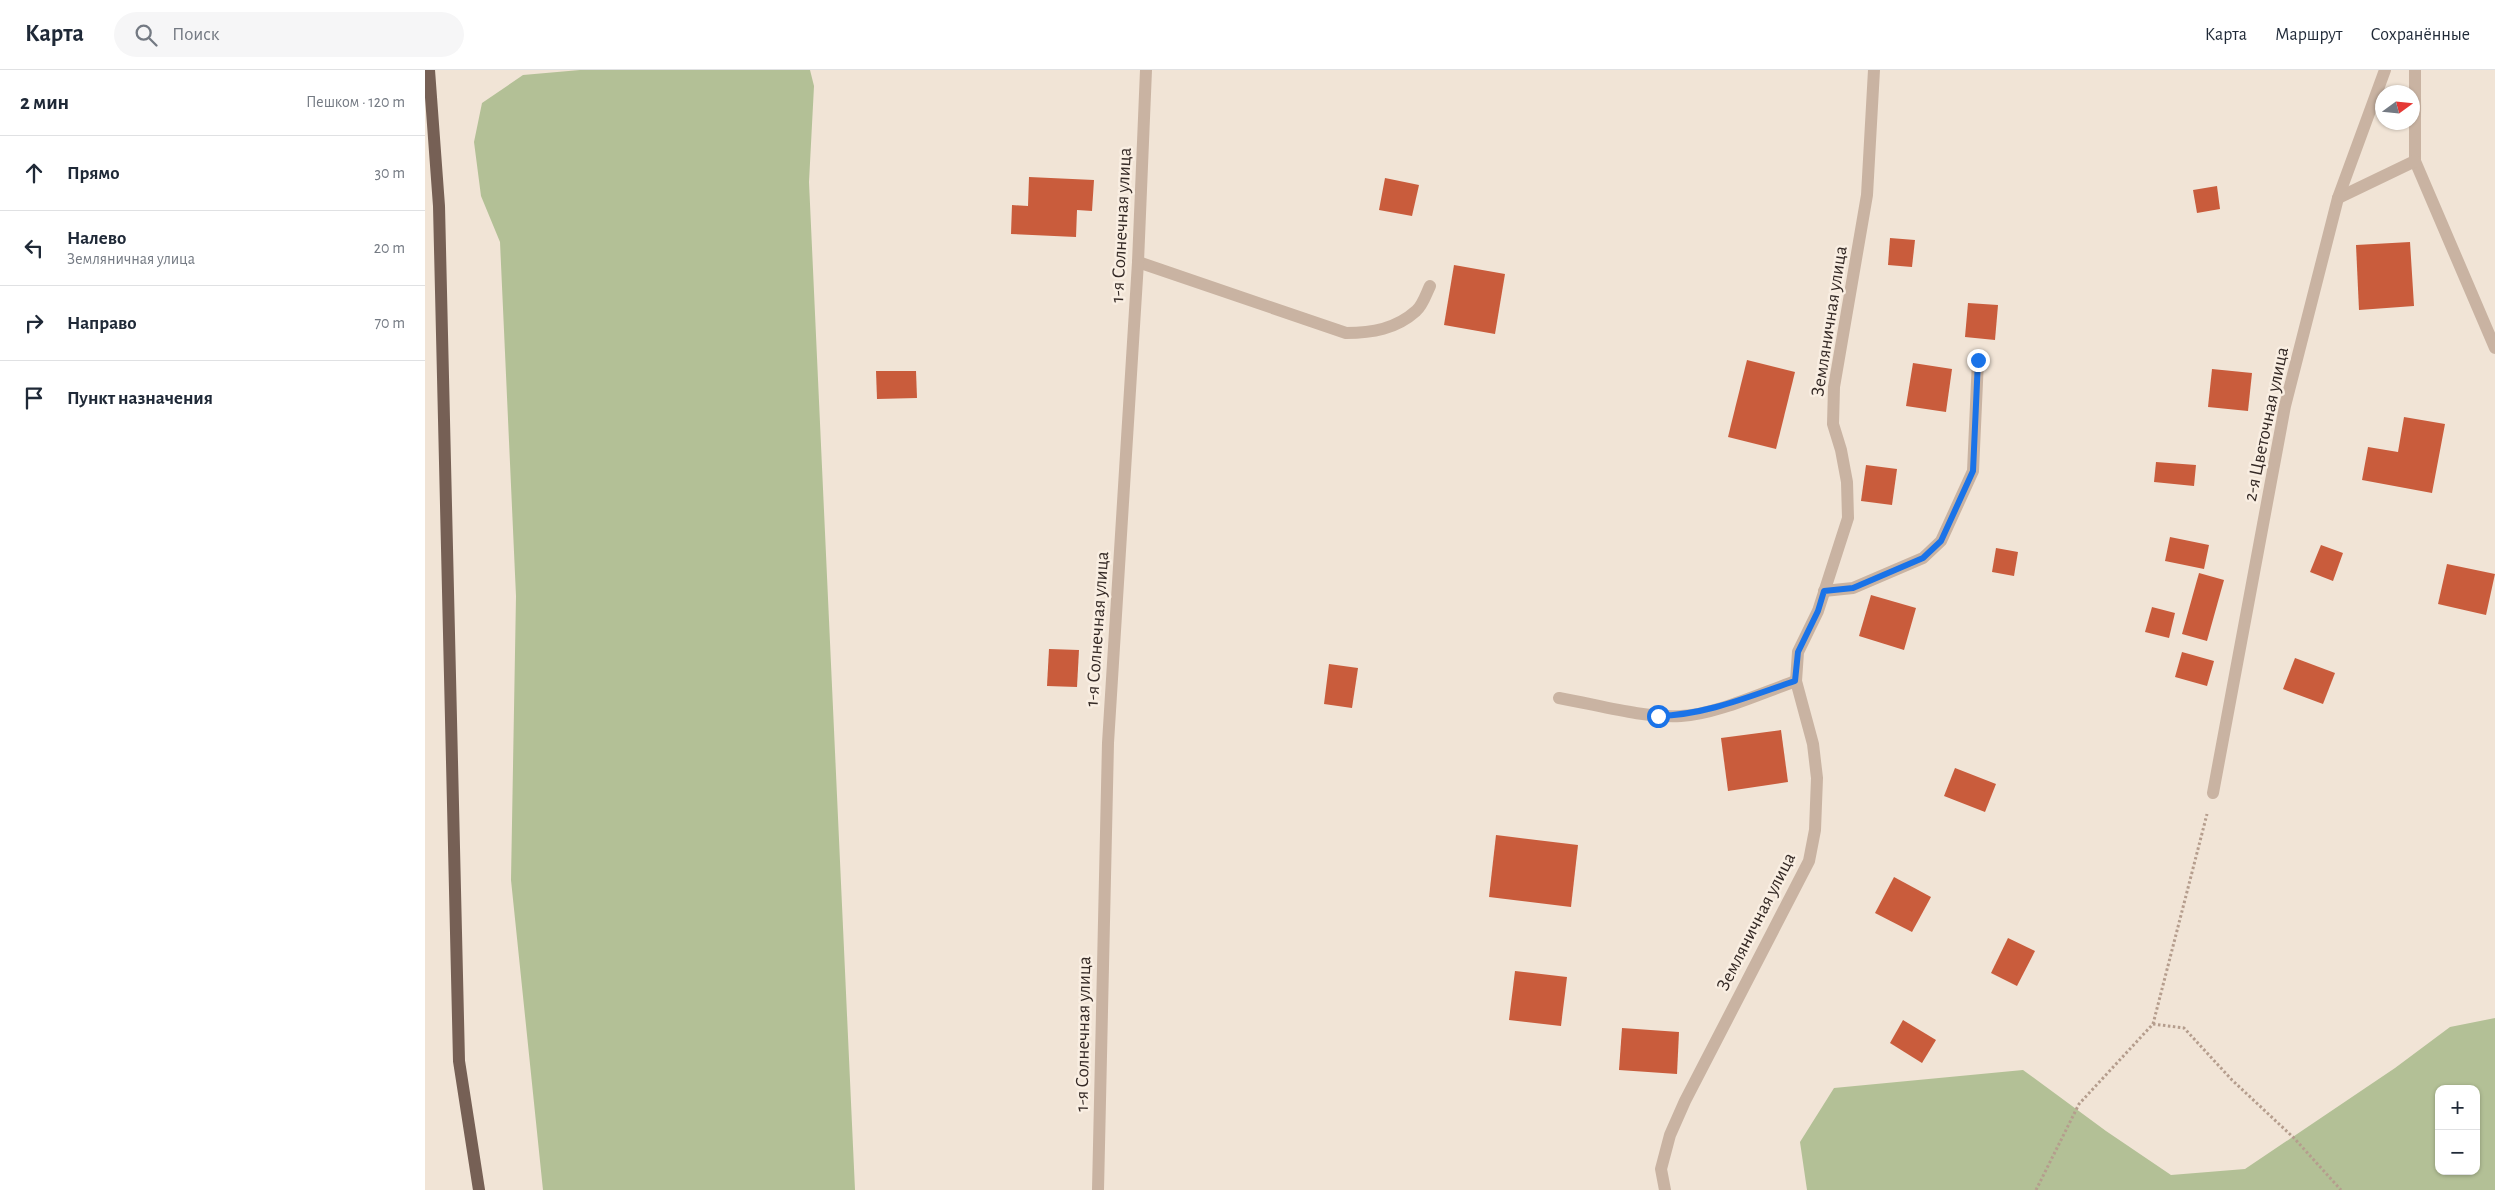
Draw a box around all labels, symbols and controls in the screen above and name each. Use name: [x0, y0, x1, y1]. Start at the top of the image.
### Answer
search box: [114, 12, 464, 57]
icon: search: [132, 21, 160, 49]
text: Карта: [25, 22, 84, 46]
text: Поиск: [172, 25, 219, 44]
text: Карта: [2205, 26, 2247, 44]
text: Маршрут: [2275, 26, 2343, 44]
text: Сохранённые: [2371, 26, 2470, 44]
north arrow: [2375, 85, 2420, 130]
text: 2 мин: [20, 92, 69, 113]
text: Пешком · 120 m: [306, 94, 405, 110]
street label: 1-я Солнечная улица: [1108, 147, 1135, 303]
icon: ahead: [20, 159, 48, 187]
text: Прямо: [67, 164, 120, 183]
text: 30 m: [375, 165, 405, 181]
text: Налево: [67, 229, 126, 248]
icon: left: [20, 234, 48, 262]
text: 20 m: [374, 240, 405, 256]
street label: Земляничная улица: [1808, 244, 1851, 398]
text: Земляничная улица: [67, 251, 195, 267]
icon: right: [20, 309, 48, 337]
text: Направо: [67, 314, 137, 333]
text: 70 m: [374, 315, 405, 331]
street label: 2-я Цветочная улица: [2241, 345, 2292, 503]
route end: [1967, 349, 1990, 372]
icon: arrive: [20, 384, 48, 412]
text: Пункт назначения: [67, 389, 213, 408]
street label: 1-я Солнечная улица: [1083, 551, 1112, 707]
route start: [1647, 705, 1670, 728]
street label: Земляничная улица: [1713, 849, 1799, 994]
street label: 1-я Солнечная улица: [1073, 956, 1094, 1112]
map controls: [2435, 1085, 2480, 1175]
button: +: [2435, 1085, 2480, 1130]
button: −: [2435, 1130, 2480, 1175]

